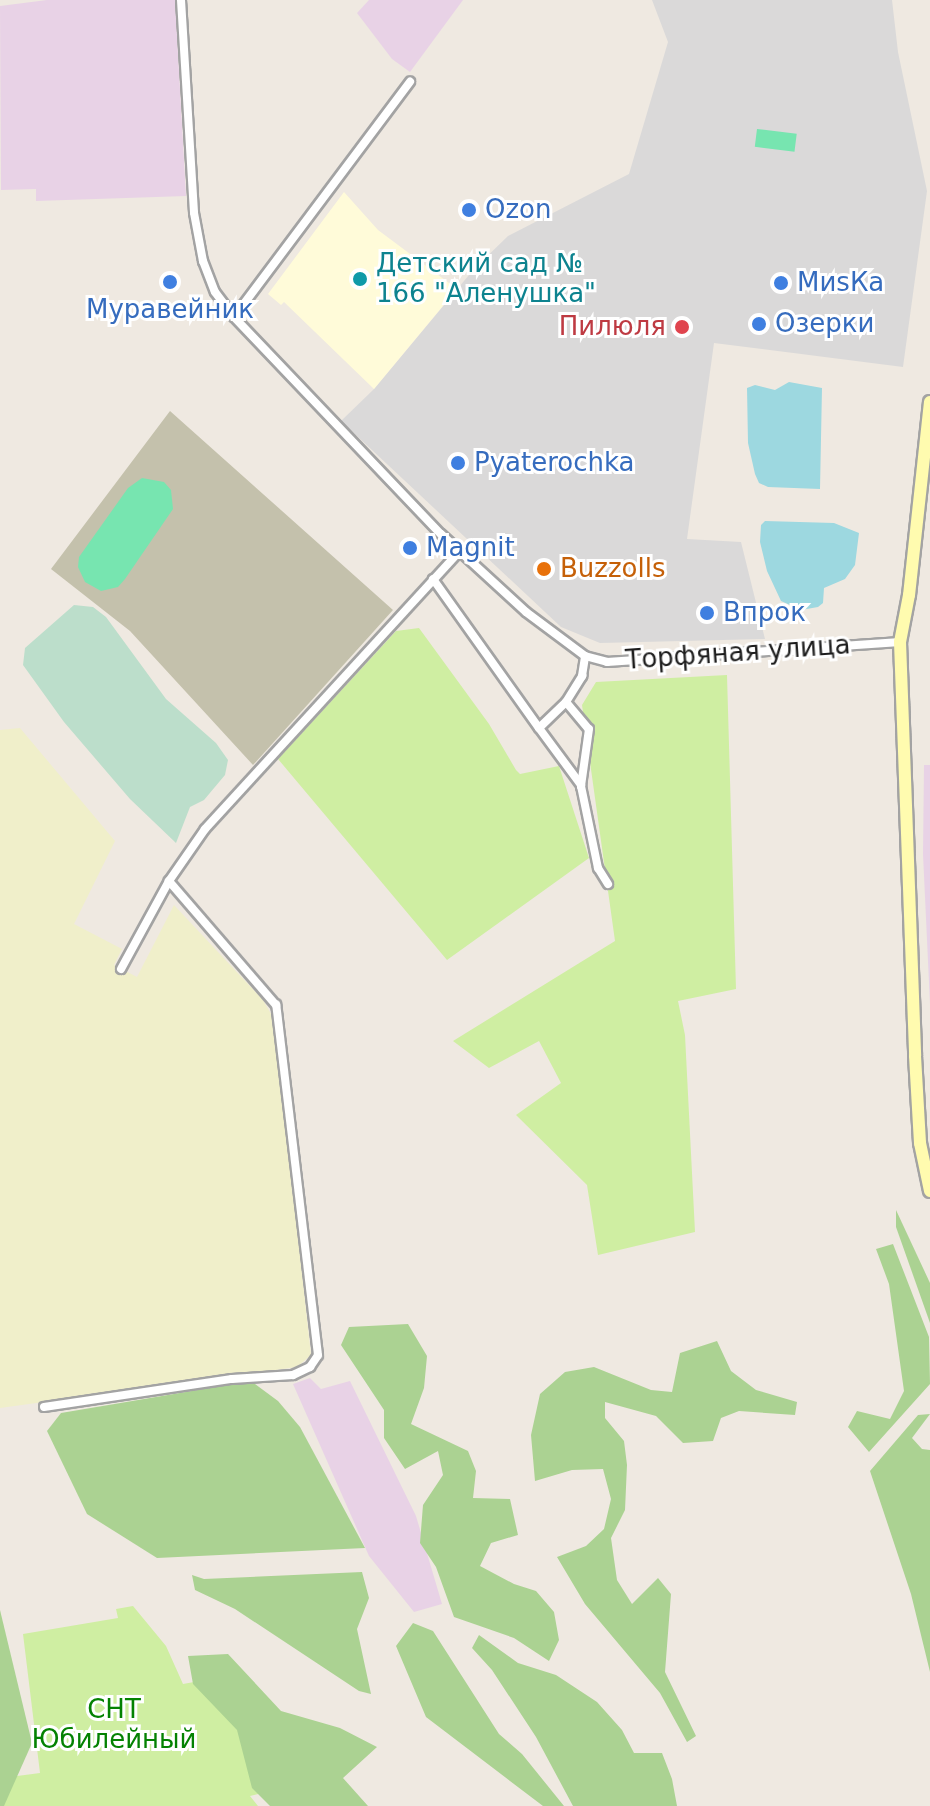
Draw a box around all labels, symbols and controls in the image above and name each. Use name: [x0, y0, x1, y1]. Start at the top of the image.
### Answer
place label: Ozon: [485, 194, 551, 226]
marker: Ozon: [460, 201, 478, 219]
place label: Детский сад № 166 "Аленушка": [376, 248, 596, 310]
place label: МиsКа: [797, 267, 884, 299]
marker: Детский сад № 166 "Аленушка": [351, 270, 369, 288]
marker: Муравейник: [161, 273, 179, 291]
marker: МиsКа: [772, 274, 790, 292]
place label: Муравейник: [86, 294, 254, 326]
place label: Озерки: [775, 308, 874, 340]
place label: Пилюля: [559, 311, 666, 343]
marker: Озерки: [750, 315, 768, 333]
marker: Пилюля: [673, 318, 691, 336]
place label: Pyaterochka: [474, 447, 635, 479]
marker: Pyaterochka: [449, 454, 467, 472]
place label: Magnit: [426, 532, 515, 564]
marker: Magnit: [401, 539, 419, 557]
place label: Buzzolls: [560, 553, 666, 585]
marker: Buzzolls: [535, 560, 553, 578]
place label: Впрок: [723, 597, 806, 629]
marker: Впрок: [698, 604, 716, 622]
street label: Торфяная улица: [624, 630, 852, 676]
park label: СНТ Юбилейный: [32, 1694, 196, 1756]

